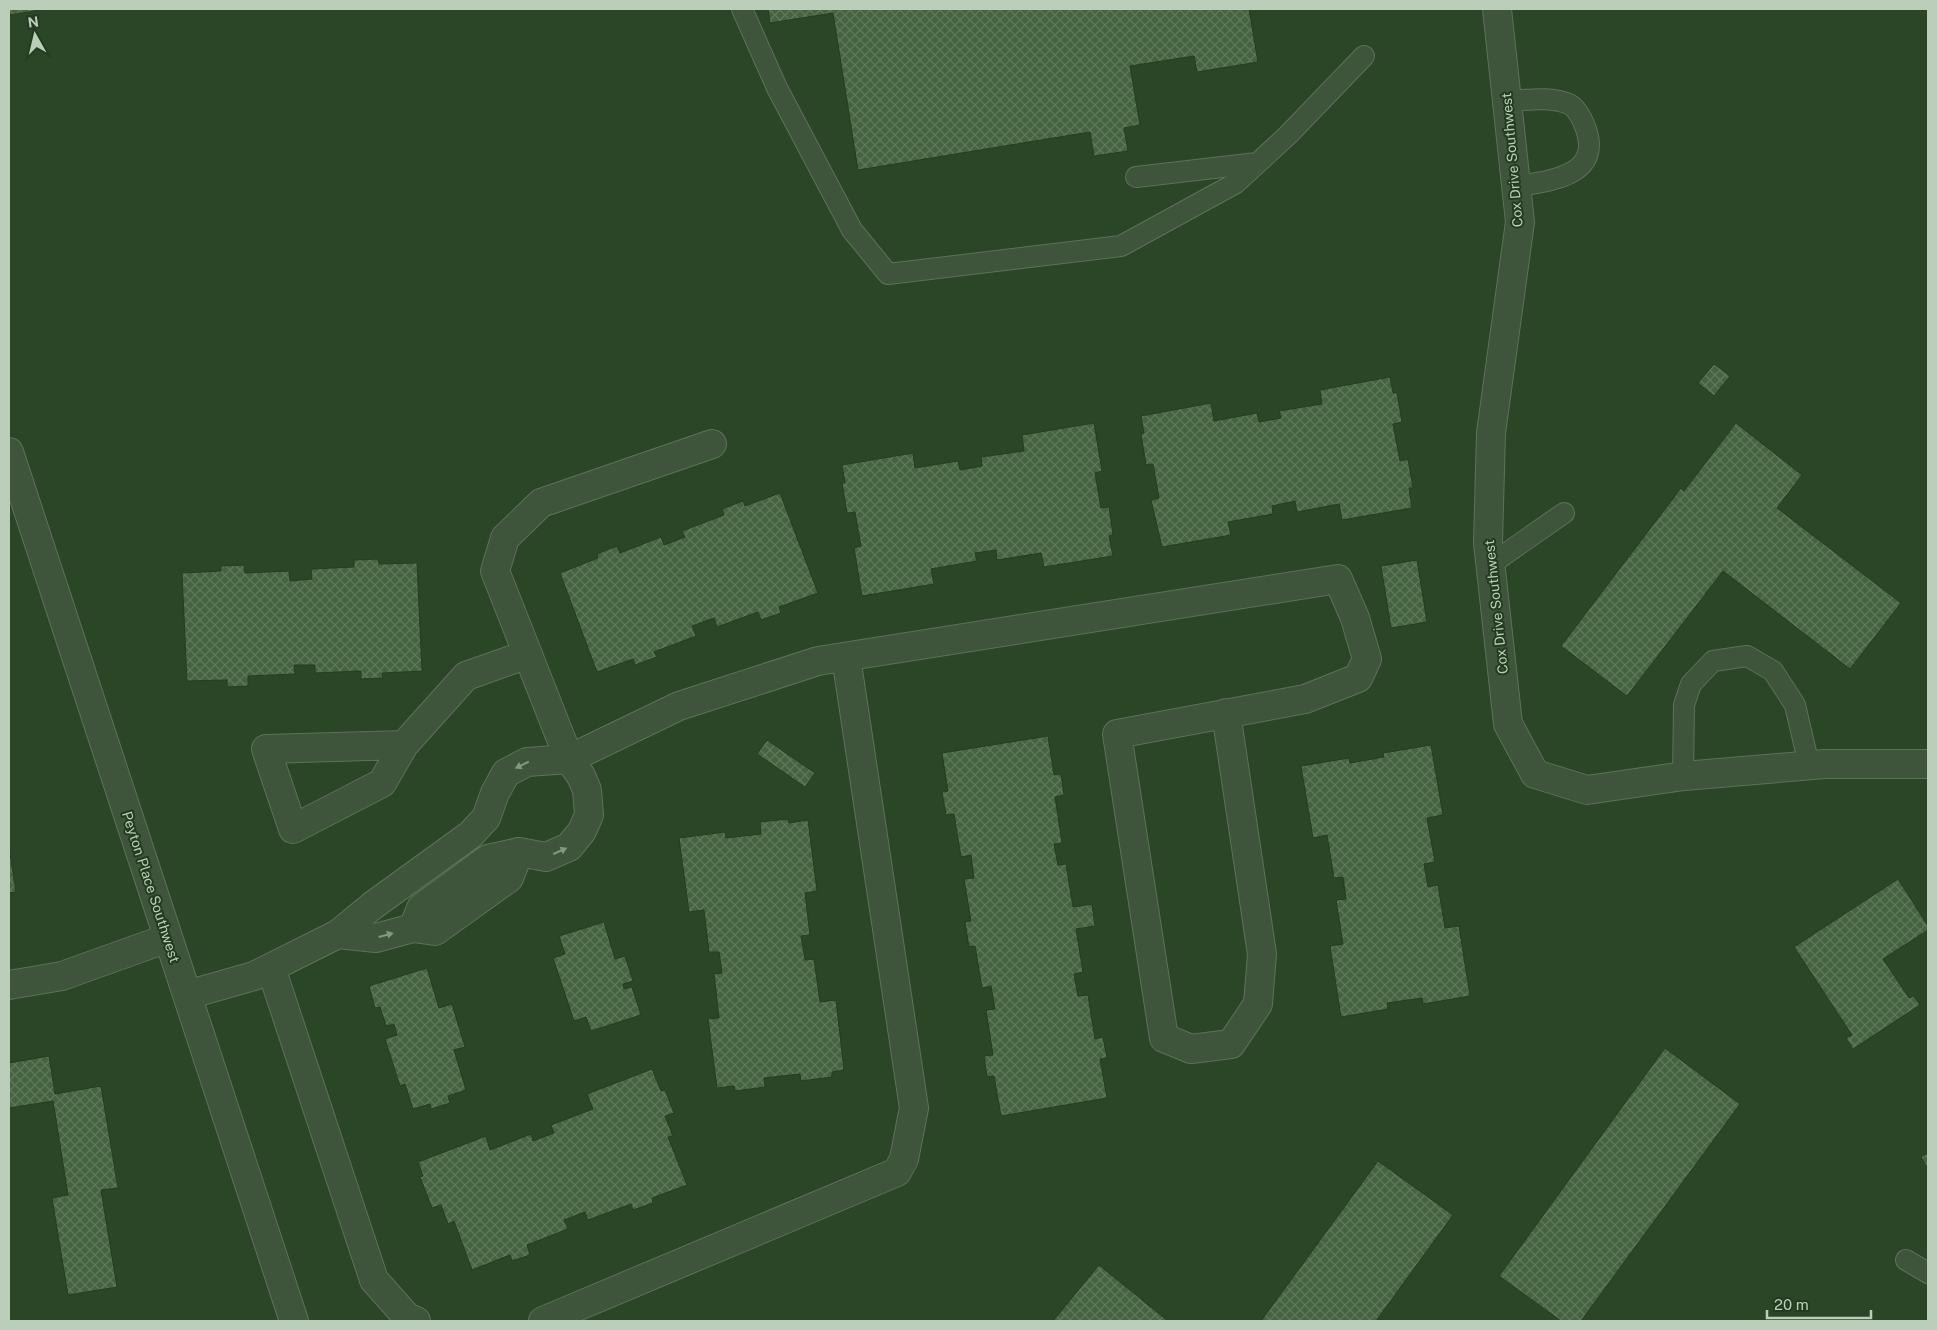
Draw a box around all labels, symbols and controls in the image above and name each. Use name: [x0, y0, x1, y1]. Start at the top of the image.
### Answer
north arrow: [10, 10, 60, 60]
text: N: [27, 13, 40, 31]
street label: Cox Drive Southwest: [1498, 92, 1526, 228]
street label: Cox Drive Southwest: [1481, 539, 1511, 675]
one-way arrow: [514, 761, 529, 770]
street label: Peyton Place Southwest: [119, 809, 183, 965]
one-way arrow: [553, 846, 567, 854]
one-way arrow: [379, 931, 394, 939]
scale bar: [1767, 1288, 1871, 1320]
text: 20 m: [1774, 1296, 1809, 1313]

